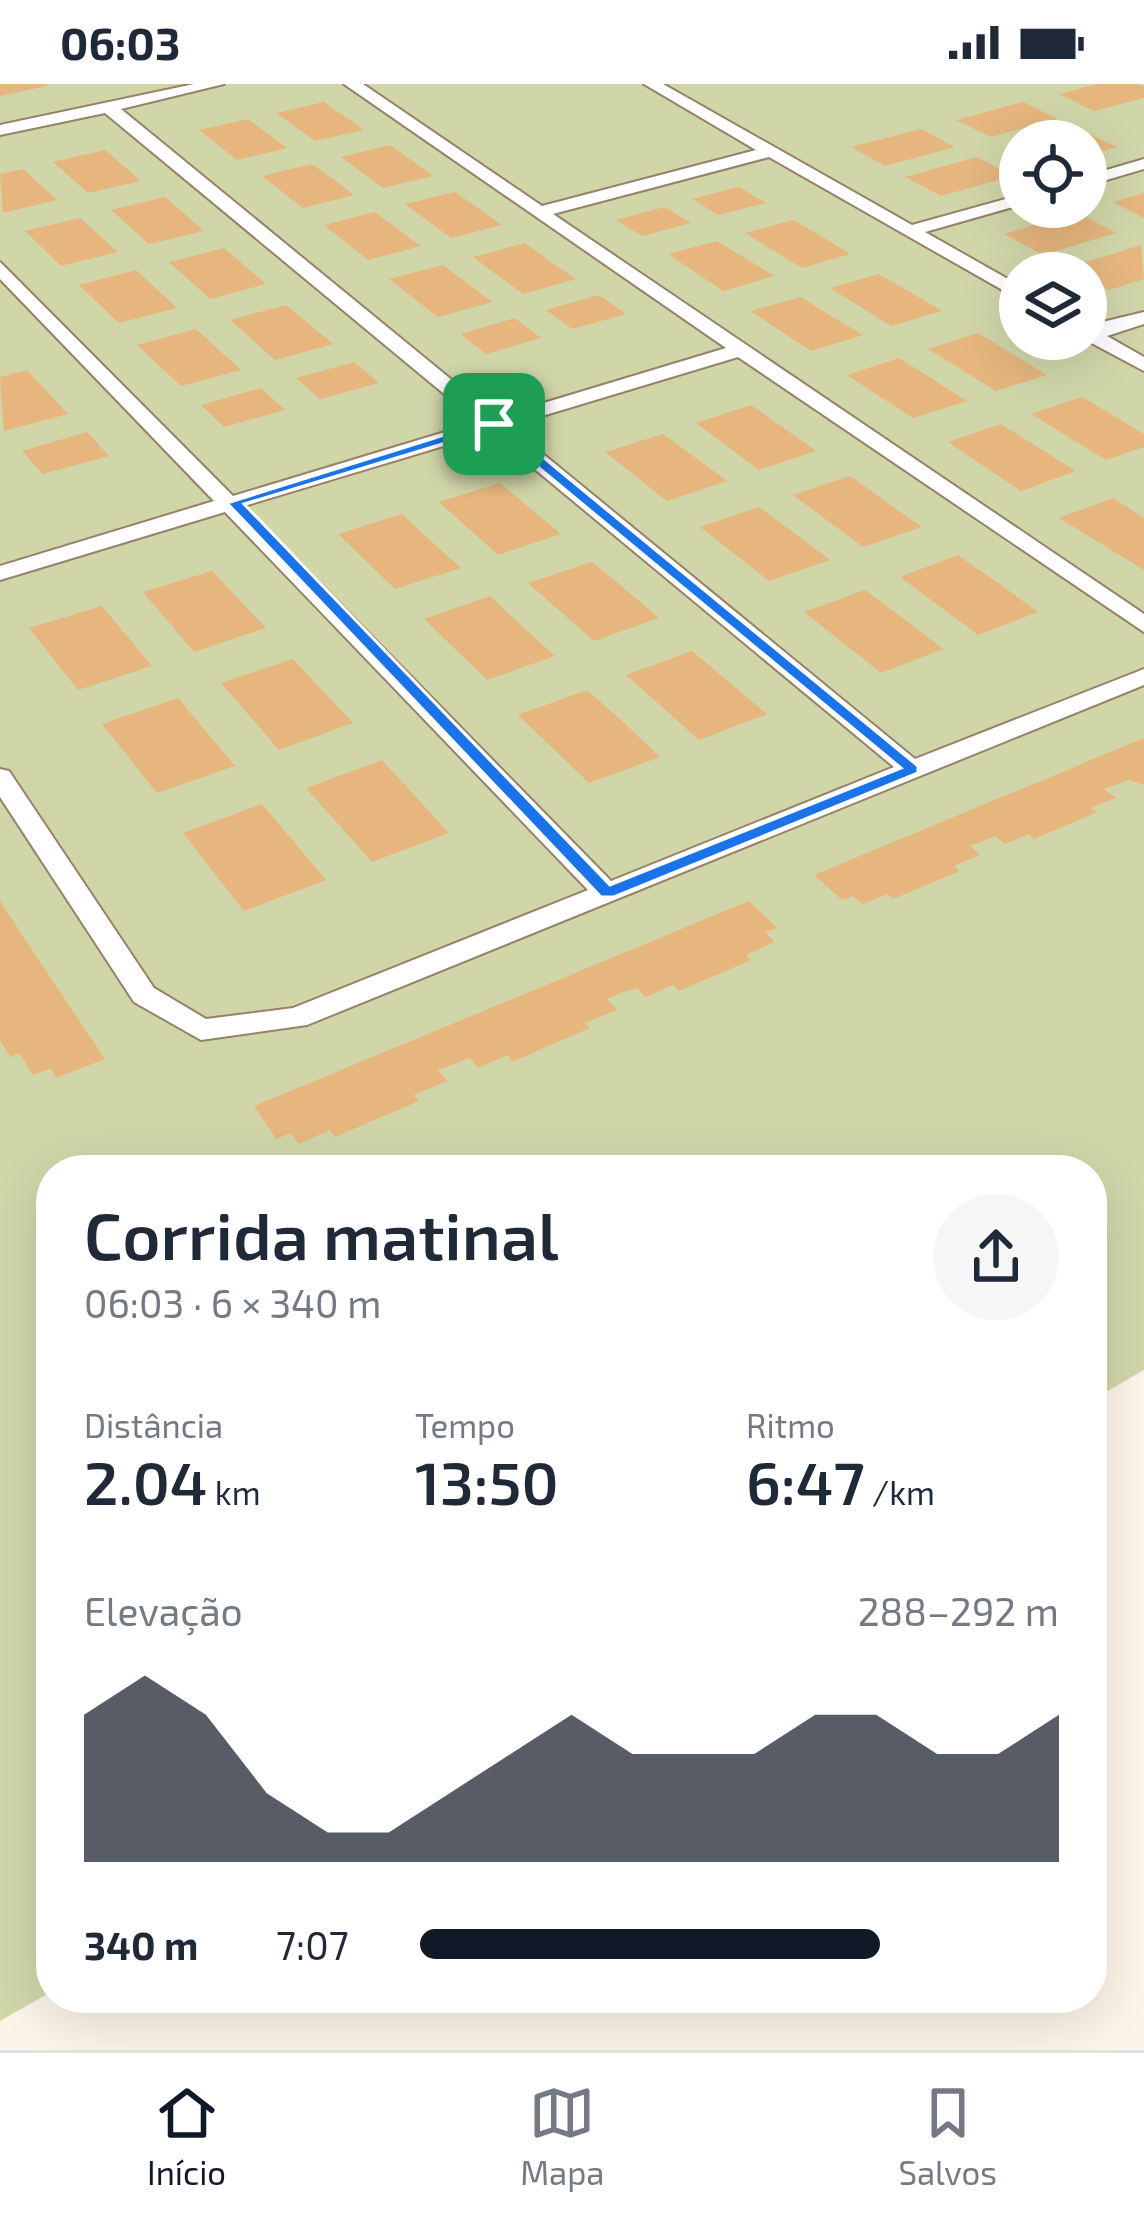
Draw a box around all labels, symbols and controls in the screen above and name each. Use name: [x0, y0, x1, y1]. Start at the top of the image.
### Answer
text: 06:03: [60, 15, 180, 69]
map controls: [999, 120, 1107, 360]
button: locate: [999, 120, 1107, 228]
button: layers: [999, 252, 1107, 360]
pin: [443, 373, 545, 475]
icon: arrive: [461, 391, 527, 457]
text: Corrida matinal: [84, 1194, 559, 1273]
button: share: [933, 1194, 1059, 1320]
text: 06:03 · 6 × 340 m: [84, 1279, 381, 1326]
text: Distância: [84, 1405, 223, 1445]
text: Tempo: [415, 1405, 515, 1445]
text: Ritmo: [746, 1405, 835, 1445]
text: 2.04: [84, 1445, 207, 1517]
text: 13:50: [415, 1445, 559, 1517]
text: 6:47: [746, 1445, 865, 1517]
text: km: [207, 1472, 261, 1512]
text: /km: [865, 1472, 935, 1512]
text: Elevação: [84, 1587, 243, 1634]
text: 288–292 m: [858, 1587, 1059, 1634]
text: 340 m: [84, 1921, 198, 1968]
text: 7:07: [276, 1921, 349, 1968]
tab: Início: [147, 2080, 226, 2192]
tab: Mapa: [520, 2080, 604, 2192]
tab: Salvos: [898, 2080, 997, 2192]

